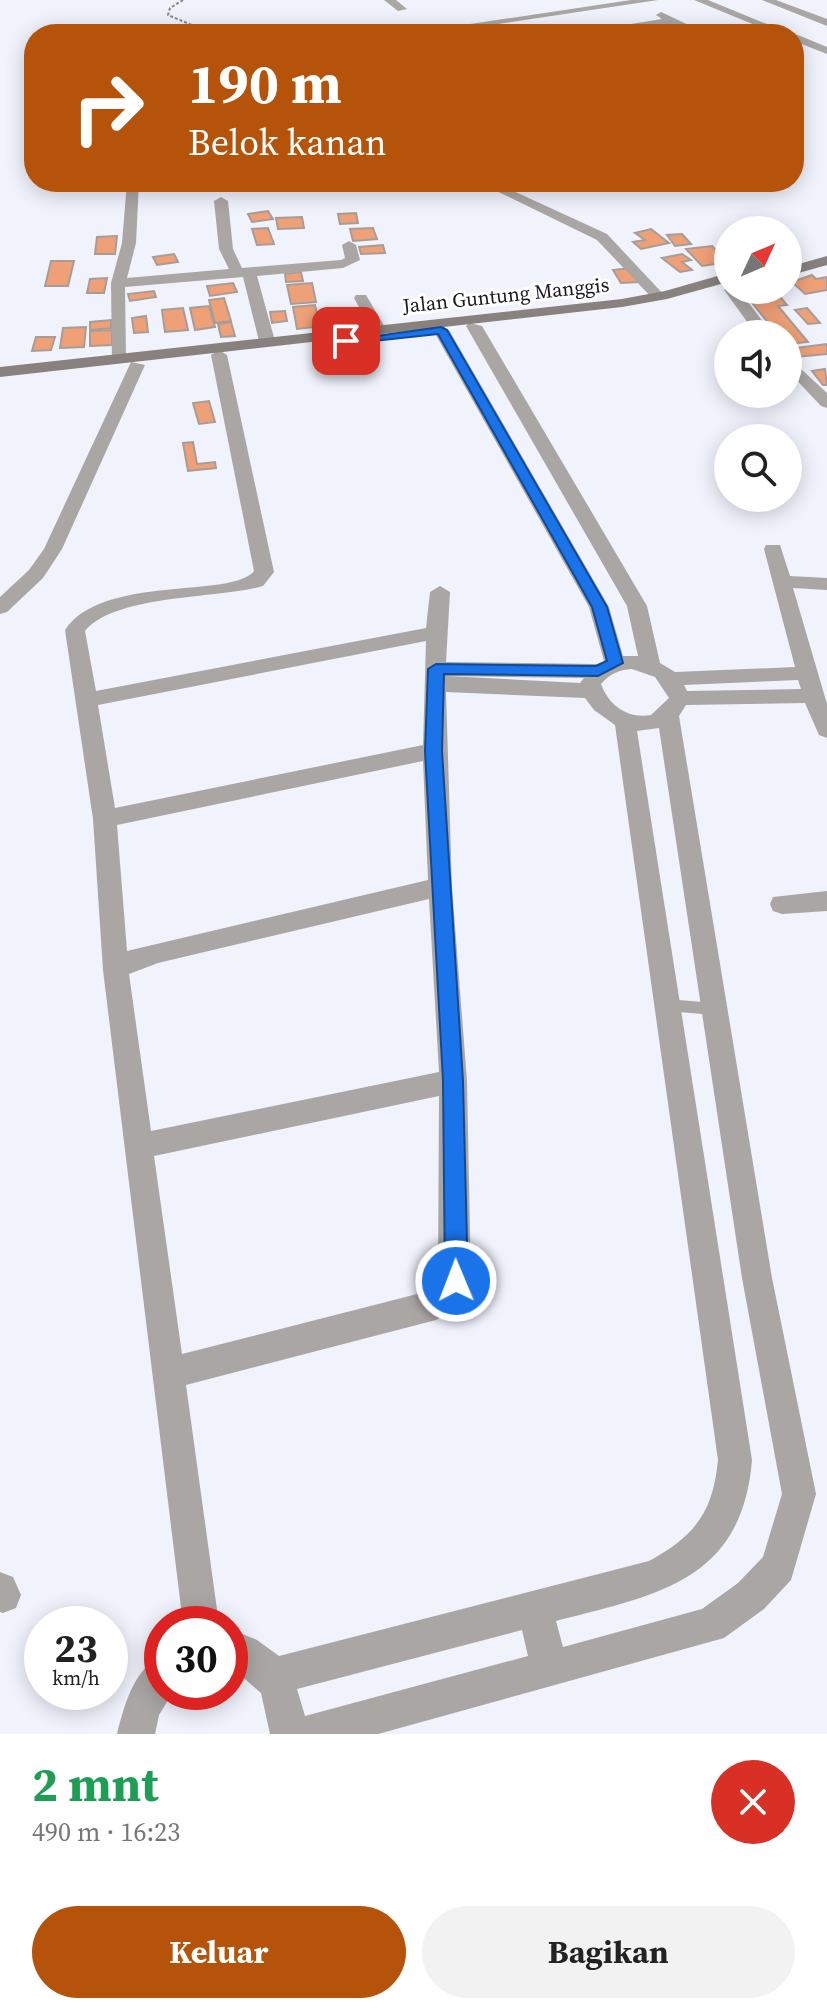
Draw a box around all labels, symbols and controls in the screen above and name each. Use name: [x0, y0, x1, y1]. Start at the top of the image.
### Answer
text: 190 m: [188, 45, 342, 122]
icon: right: [56, 56, 160, 160]
text: Belok kanan: [188, 118, 386, 167]
north arrow: [714, 216, 802, 304]
map controls: [714, 216, 802, 512]
street label: Jalan Guntung Manggis: [400, 270, 611, 320]
pin: [312, 307, 380, 375]
icon: arrive: [324, 319, 368, 363]
button: sound: [714, 320, 802, 408]
button: search: [714, 424, 802, 512]
position arrow: [414, 1239, 498, 1323]
speed limit sign: 30: [144, 1606, 248, 1710]
text: 23: [54, 1621, 98, 1675]
text: km/h: [52, 1664, 100, 1692]
text: 2 mnt: [32, 1751, 158, 1817]
button: close: [711, 1760, 795, 1844]
text: 490 m · 16:23: [32, 1814, 180, 1850]
button: Keluar: [32, 1906, 406, 1998]
button: Bagikan: [422, 1906, 795, 1998]

